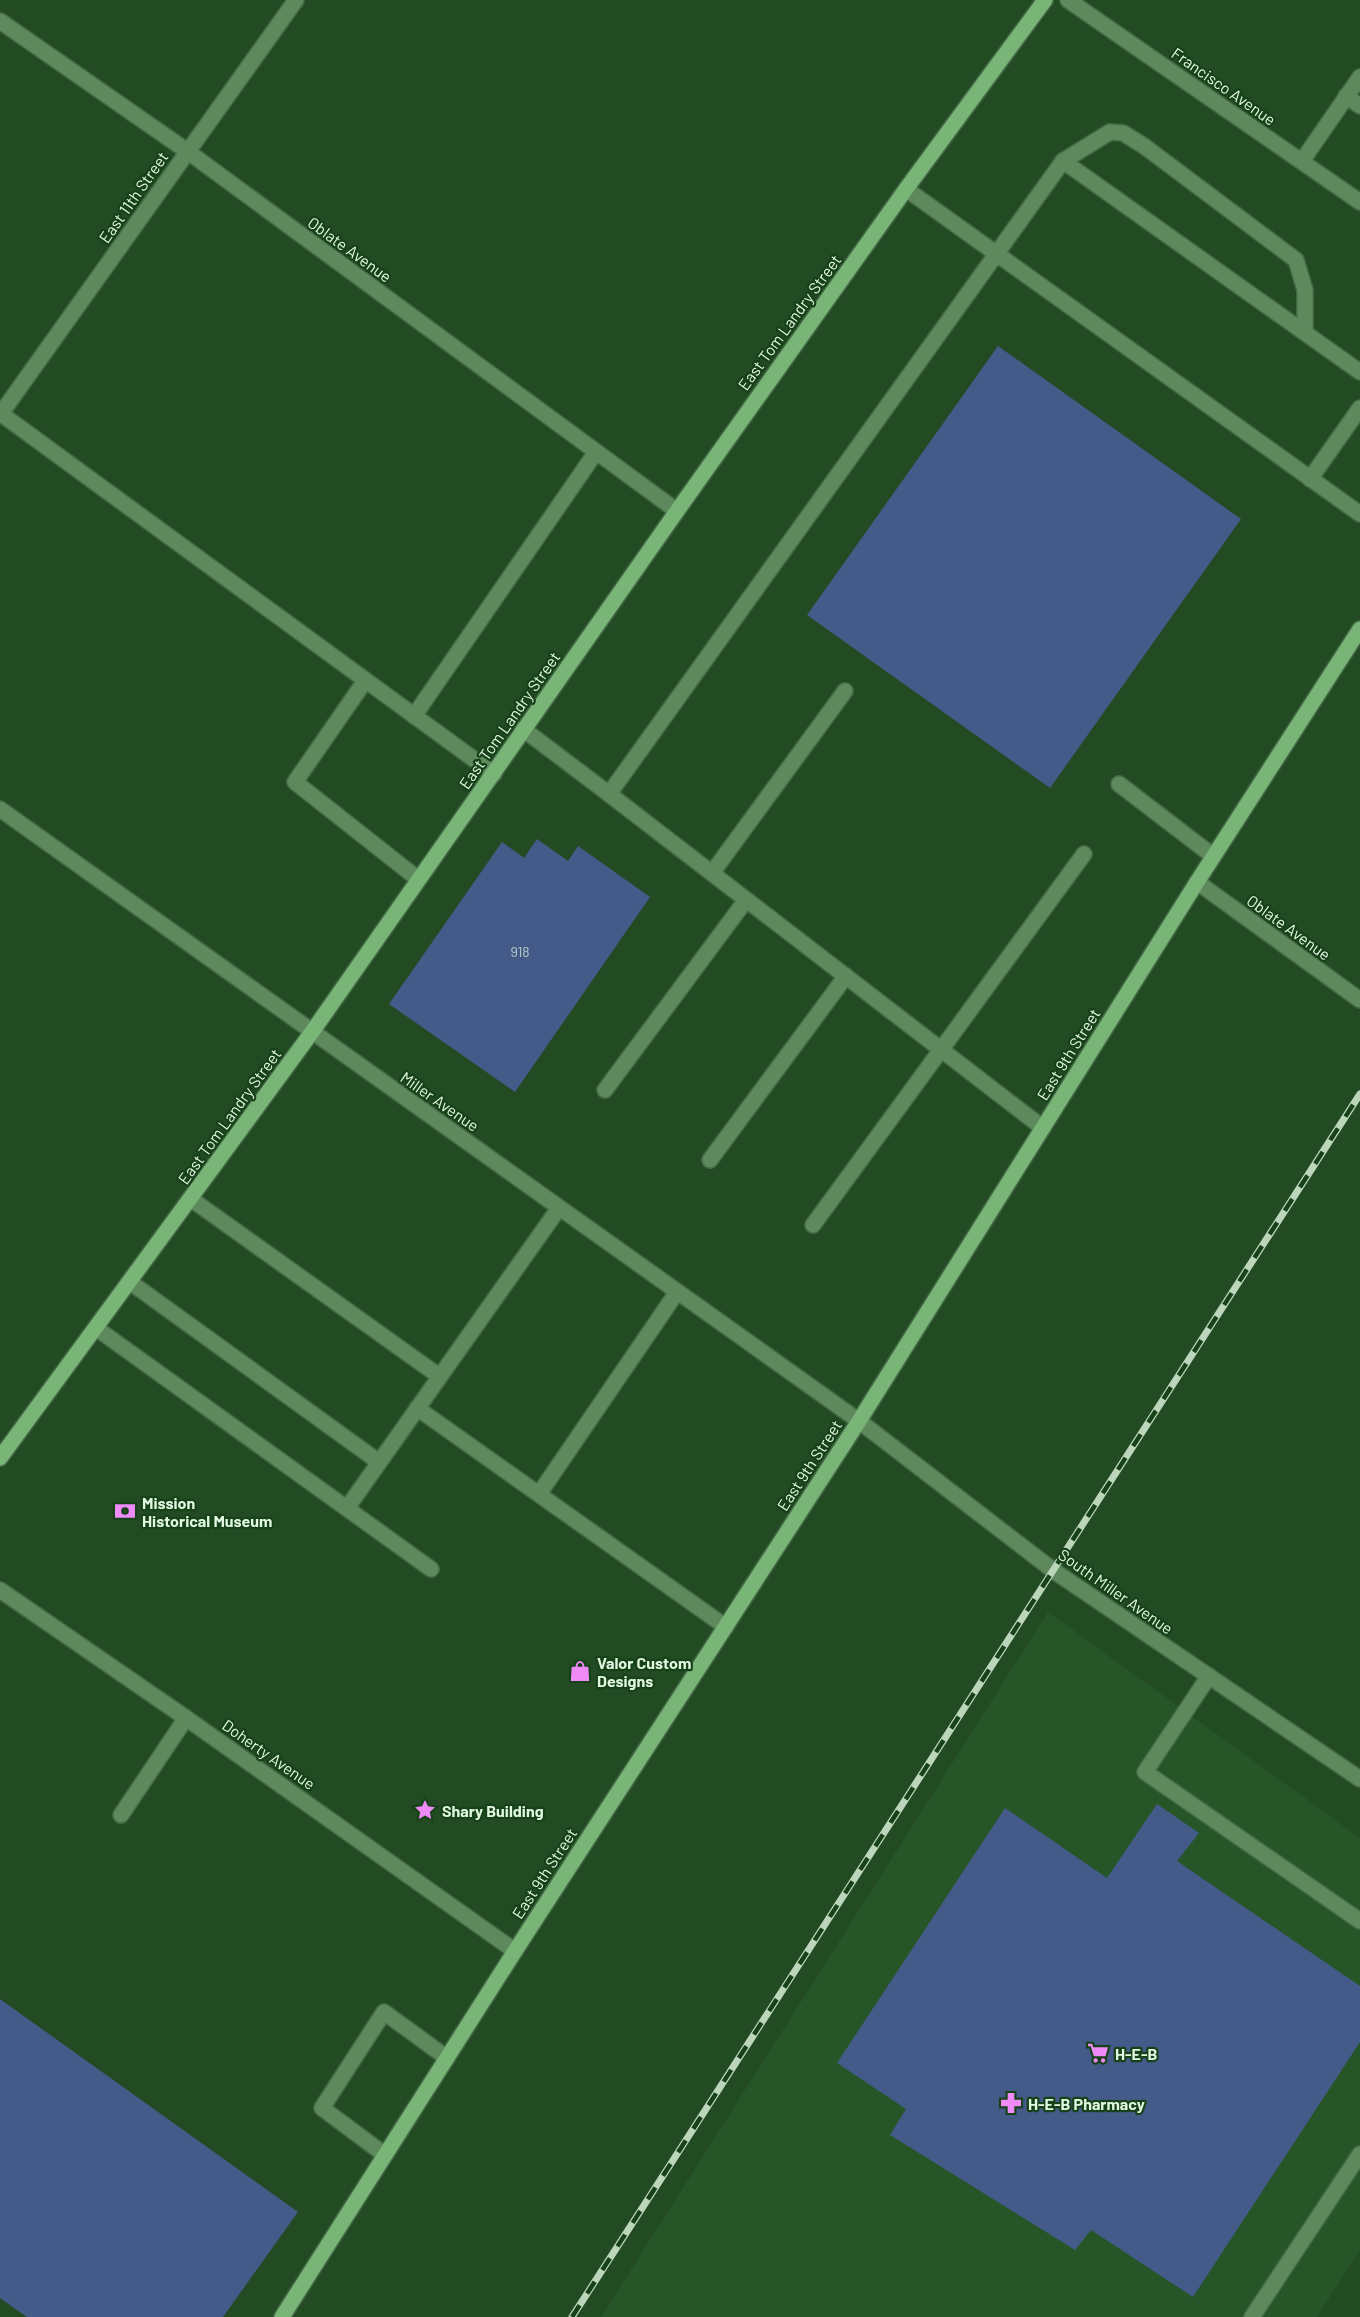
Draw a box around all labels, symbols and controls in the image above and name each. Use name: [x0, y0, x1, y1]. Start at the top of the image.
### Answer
street label: Francisco Avenue: [1168, 43, 1280, 129]
street label: East 11th Street: [94, 148, 172, 246]
street label: Oblate Avenue: [305, 212, 395, 286]
street label: East Tom Landry Street: [733, 251, 845, 393]
street label: East Tom Landry Street: [455, 648, 563, 792]
street label: Oblate Avenue: [1244, 890, 1334, 964]
house number: 918: [510, 943, 530, 960]
street label: East 9th Street: [1032, 1005, 1104, 1103]
street label: East Tom Landry Street: [173, 1045, 285, 1187]
street label: Miller Avenue: [397, 1067, 483, 1135]
street label: East 9th Street: [773, 1416, 845, 1514]
place label: Mission Historical Museum: [142, 1493, 272, 1530]
bank icon: Mission Historical Museum: [113, 1499, 137, 1523]
street label: South Miller Avenue: [1055, 1544, 1177, 1638]
place label: Valor Custom Designs: [597, 1653, 691, 1690]
shop icon: Valor Custom Designs: [568, 1659, 592, 1683]
street label: Doherty Avenue: [219, 1715, 319, 1793]
place icon: Shary Building: [413, 1798, 437, 1822]
place label: Shary Building: [442, 1801, 544, 1820]
street label: East 9th Street: [508, 1824, 580, 1922]
supermarket icon: H-E-B: [1086, 2041, 1110, 2065]
place label: H-E-B: [1115, 2044, 1157, 2063]
pharmacy icon: H-E-B Pharmacy: [999, 2091, 1023, 2115]
place label: H-E-B Pharmacy: [1028, 2094, 1145, 2113]

